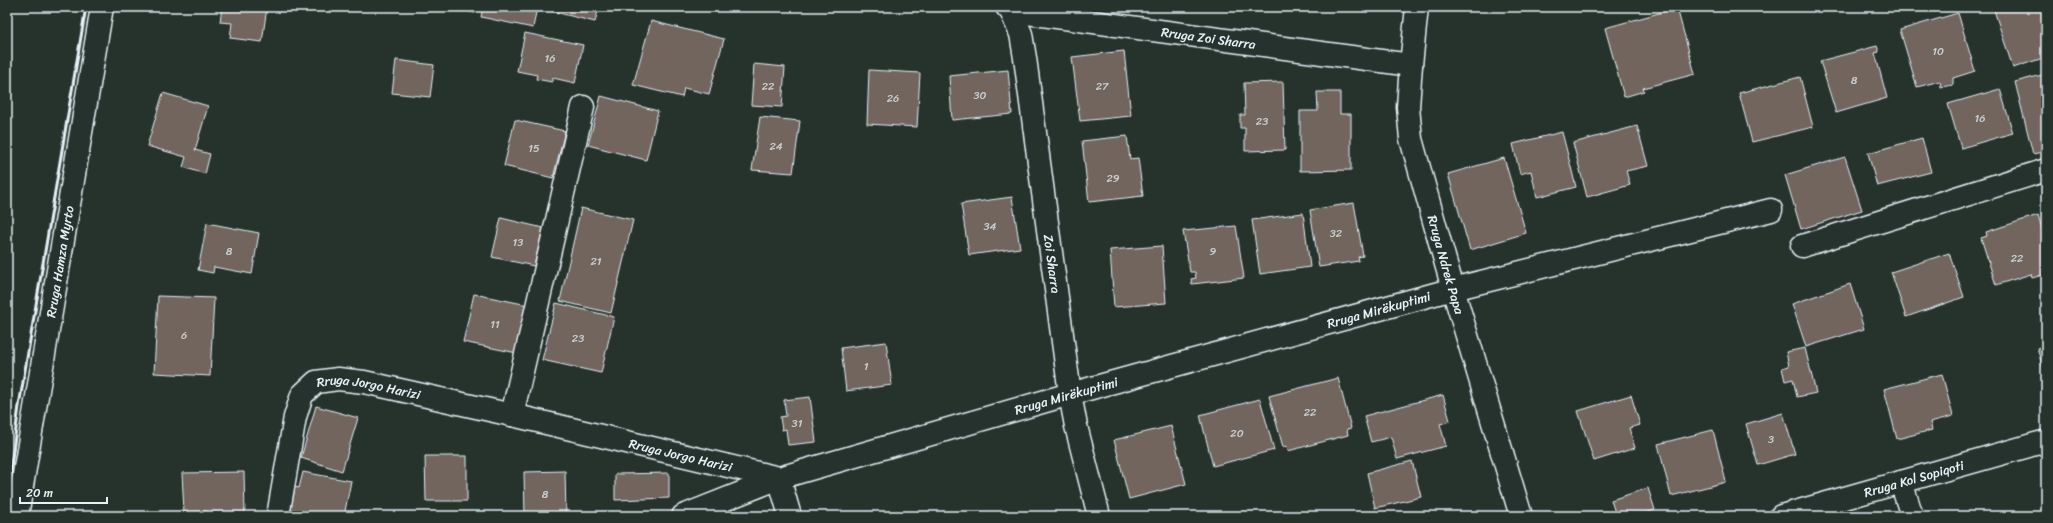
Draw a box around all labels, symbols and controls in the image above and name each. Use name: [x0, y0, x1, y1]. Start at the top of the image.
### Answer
street label: Rruga Zoi Sharra: [1160, 20, 1258, 55]
house number: 10: [1932, 42, 1944, 61]
house number: 16: [545, 49, 555, 68]
house number: 8: [1851, 71, 1858, 90]
house number: 22: [762, 77, 775, 96]
house number: 27: [1096, 77, 1109, 96]
house number: 30: [974, 86, 987, 105]
house number: 26: [887, 89, 899, 108]
house number: 16: [1975, 109, 1985, 128]
house number: 23: [1256, 112, 1268, 131]
house number: 24: [769, 137, 783, 156]
house number: 15: [528, 139, 540, 158]
house number: 29: [1106, 169, 1120, 188]
street label: Rruga Hamza Myrto: [39, 203, 80, 319]
street label: Rruga Ndrek Papa: [1421, 212, 1472, 317]
house number: 34: [984, 217, 997, 236]
house number: 32: [1330, 224, 1343, 243]
house number: 13: [513, 233, 523, 252]
street label: Zoi Sharra: [1037, 233, 1068, 295]
house number: 8: [226, 242, 233, 261]
house number: 9: [1210, 242, 1217, 261]
house number: 22: [2011, 249, 2024, 268]
house number: 21: [590, 252, 602, 271]
street label: Rruga Mirëkuptimi: [1324, 284, 1433, 335]
house number: 11: [490, 315, 500, 334]
house number: 6: [181, 326, 187, 345]
house number: 23: [572, 329, 584, 348]
house number: 1: [864, 357, 869, 376]
street label: Rruga Jorgo Harizi: [315, 367, 423, 406]
street label: Rruga Mirëkuptimi: [1012, 370, 1121, 421]
house number: 22: [1304, 403, 1317, 422]
house number: 31: [792, 414, 803, 433]
house number: 20: [1230, 424, 1244, 443]
house number: 3: [1768, 430, 1774, 449]
street label: Rruga Jorgo Harizi: [627, 431, 735, 478]
street label: Rruga Kol Sopiqoti: [1861, 453, 1967, 504]
scale bar: [20, 479, 107, 505]
text: 20 m: [26, 482, 53, 504]
house number: 8: [542, 485, 549, 504]

